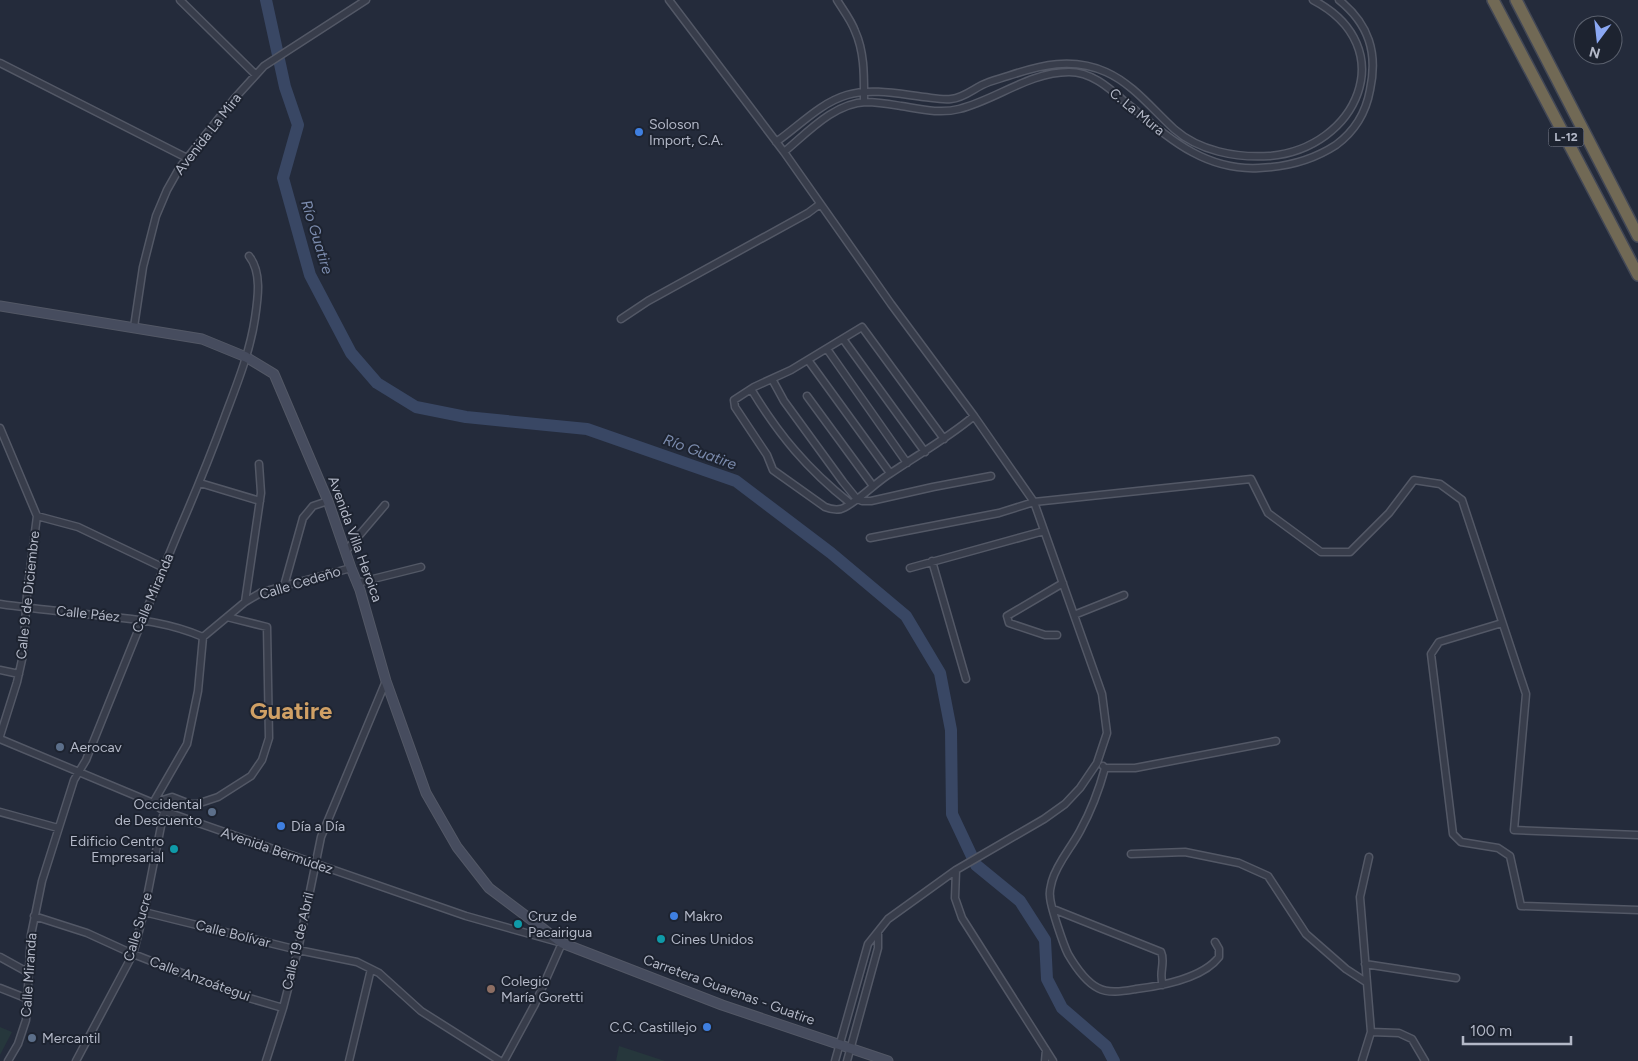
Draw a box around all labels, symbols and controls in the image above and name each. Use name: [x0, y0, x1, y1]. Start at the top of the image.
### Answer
north arrow: [1573, 15, 1623, 65]
text: N: [1587, 42, 1602, 62]
street label: C. La Mura: [1106, 85, 1168, 139]
street label: Avenida La Mira: [171, 90, 245, 178]
place label: Soloson Import, C.A.: [649, 116, 723, 149]
marker: Soloson Import, C.A.: [633, 126, 645, 138]
road number: L-12: [1548, 128, 1584, 146]
water label: Río Guatire: [297, 198, 337, 276]
water label: Río Guatire: [661, 430, 739, 474]
street label: Avenida Villa Heroica: [324, 474, 386, 604]
street label: Calle 9 de Diciembre: [13, 530, 43, 660]
street label: Calle Miranda: [129, 551, 177, 635]
street label: Calle Cedeño: [257, 563, 343, 603]
street label: Calle Páez: [55, 602, 121, 626]
district label: Guatire: [250, 696, 332, 725]
place label: Aerocav: [70, 739, 122, 756]
marker: Aerocav: [54, 741, 66, 753]
place label: Occidental de Descuento: [115, 796, 202, 829]
marker: Occidental de Descuento: [206, 806, 218, 818]
place label: Día a Día: [291, 818, 345, 835]
marker: Día a Día: [275, 820, 287, 832]
street label: Avenida Bermúdez: [219, 824, 335, 878]
place label: Edificio Centro Empresarial: [70, 833, 164, 866]
marker: Edificio Centro Empresarial: [168, 843, 180, 855]
street label: Calle Sucre: [120, 890, 156, 963]
street label: Calle 19 de Abril: [279, 891, 317, 991]
place label: Cruz de Pacairigua: [528, 908, 592, 941]
place label: Makro: [684, 908, 723, 925]
marker: Makro: [668, 910, 680, 922]
street label: Calle Bolívar: [194, 916, 272, 952]
marker: Cruz de Pacairigua: [512, 918, 524, 930]
place label: Cines Unidos: [671, 931, 754, 948]
street label: Calle Miranda: [18, 932, 40, 1018]
marker: Cines Unidos: [655, 933, 667, 945]
street label: Carretera Guarenas - Guatire: [641, 951, 817, 1029]
street label: Calle Anzoátegui: [147, 953, 253, 1005]
place label: Colegio María Goretti: [501, 973, 584, 1006]
marker: Colegio María Goretti: [485, 983, 497, 995]
scale bar: [1463, 1014, 1570, 1046]
place label: C.C. Castillejo: [610, 1019, 697, 1036]
marker: C.C. Castillejo: [701, 1021, 713, 1033]
text: 100 m: [1470, 1022, 1512, 1040]
place label: Mercantil: [42, 1030, 100, 1047]
marker: Mercantil: [26, 1032, 38, 1044]

